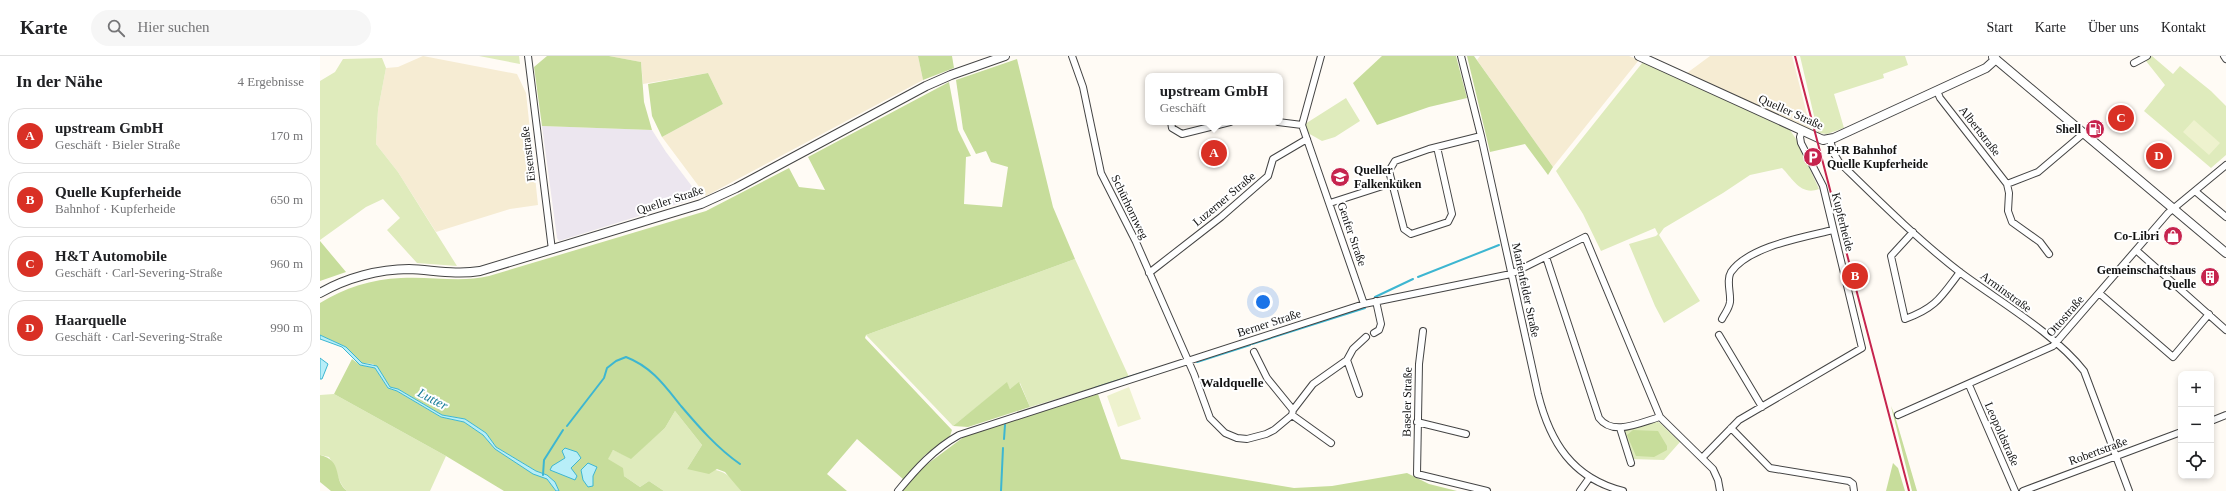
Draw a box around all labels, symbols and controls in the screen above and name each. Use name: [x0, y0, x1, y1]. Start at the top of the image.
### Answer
search box: [91, 10, 371, 46]
text: Karte: [20, 17, 67, 38]
icon: search: [105, 17, 127, 39]
text: Hier suchen: [137, 19, 210, 35]
text: Start: [1986, 20, 2013, 35]
text: Karte: [2035, 20, 2066, 35]
text: Über uns: [2088, 20, 2139, 35]
text: Kontakt: [2161, 20, 2206, 35]
text: In der Nähe: [16, 72, 103, 91]
popup: [1145, 73, 1283, 125]
text: 4 Ergebnisse: [237, 74, 304, 89]
text: upstream GmbH: [1160, 83, 1268, 99]
street label: Queller Straße: [1756, 91, 1826, 133]
text: Geschäft: [1160, 100, 1206, 115]
street label: Albertstraße: [1956, 103, 2004, 159]
pin: C: [2108, 103, 2134, 133]
fuel station icon: Shell: [2084, 118, 2106, 140]
text: upstream GmbH: [55, 120, 163, 136]
place label: Shell: [2056, 122, 2082, 136]
street label: Eisenstraße: [518, 126, 538, 182]
text: A: [25, 128, 35, 143]
text: 170 m: [270, 128, 303, 143]
text: Geschäft · Bieler Straße: [55, 137, 180, 152]
pin: A: [1201, 138, 1227, 168]
pin: D: [2146, 141, 2172, 171]
place label: P+R Bahnhof Quelle Kupferheide: [1827, 143, 1929, 171]
parking icon: P+R Bahnhof Quelle Kupferheide: [1802, 146, 1824, 168]
place label: Queller Falkenküken: [1354, 163, 1422, 191]
school or university icon: Queller Falkenküken: [1329, 166, 1351, 188]
street label: Luzerner Straße: [1190, 169, 1258, 229]
street label: Schürhornweg: [1108, 172, 1152, 242]
street label: Queller Straße: [635, 183, 705, 217]
text: Quelle Kupferheide: [55, 184, 181, 200]
street label: Kupferheide: [1829, 191, 1857, 253]
text: B: [26, 192, 34, 207]
text: 650 m: [270, 192, 303, 207]
street label: Genfer Straße: [1334, 200, 1370, 268]
text: Bahnhof · Kupferheide: [55, 201, 176, 216]
shop icon: Co-Libri: [2162, 225, 2184, 247]
place label: Co-Libri: [2114, 229, 2160, 243]
street label: Marienfelder Straße: [1509, 241, 1543, 339]
text: H&T Automobile: [55, 248, 167, 264]
text: C: [25, 256, 35, 271]
text: 960 m: [270, 256, 303, 271]
pin: B: [1842, 261, 1868, 291]
place label: Gemeinschaftshaus Quelle: [2097, 263, 2197, 291]
text: Geschäft · Carl-Severing-Straße: [55, 265, 223, 280]
building icon: Gemeinschaftshaus Quelle: [2199, 266, 2221, 288]
street label: Arminstraße: [1978, 269, 2034, 315]
your location: [1253, 292, 1273, 312]
street label: Ottostraße: [2043, 293, 2087, 339]
street label: Berner Straße: [1235, 306, 1303, 340]
text: Haarquelle: [55, 312, 126, 328]
text: D: [25, 320, 35, 335]
text: 990 m: [270, 320, 303, 335]
text: Geschäft · Carl-Severing-Straße: [55, 329, 223, 344]
street label: Baseler Straße: [1399, 367, 1415, 437]
map controls: [2178, 371, 2214, 479]
button: +: [2178, 371, 2214, 407]
district label: Waldquelle: [1201, 375, 1264, 390]
water label: Lutter: [415, 384, 451, 414]
street label: Leopoldstraße: [1982, 400, 2022, 468]
button: −: [2178, 407, 2214, 443]
street label: Robertstraße: [2067, 434, 2129, 468]
button: locate: [2178, 443, 2214, 479]

